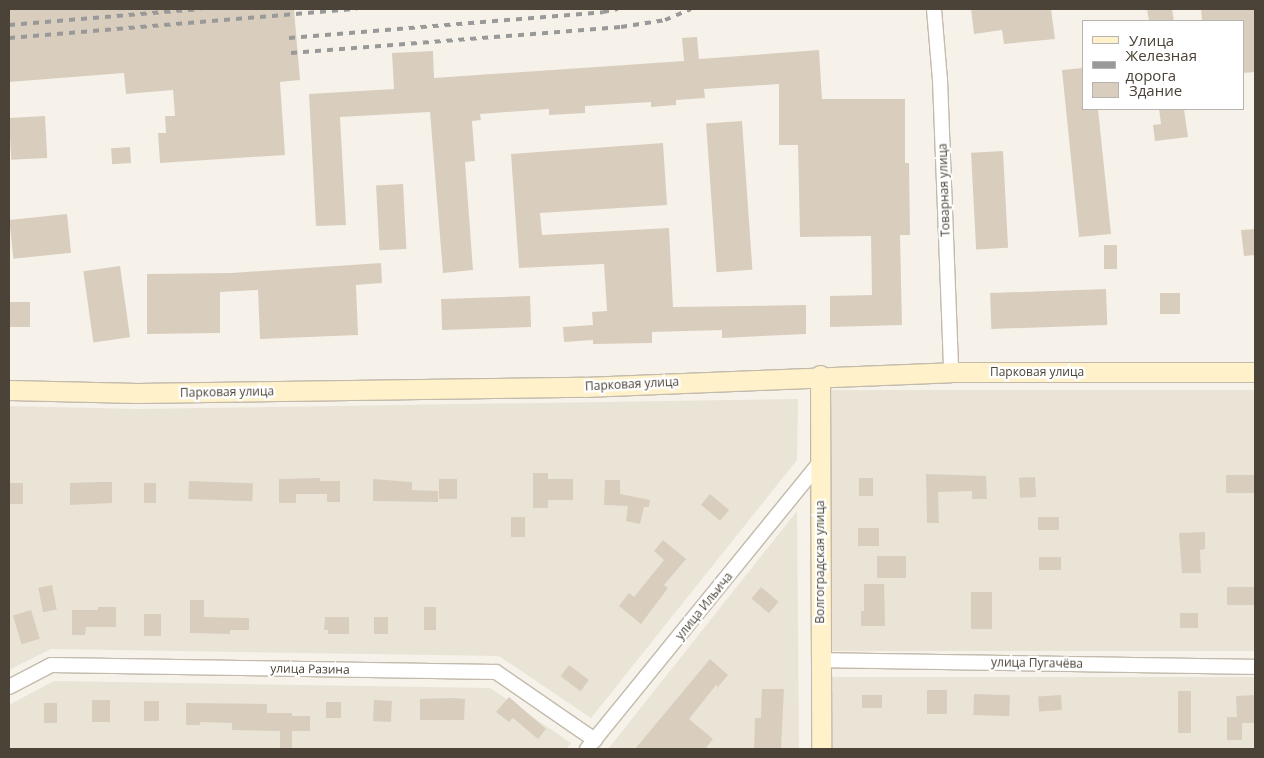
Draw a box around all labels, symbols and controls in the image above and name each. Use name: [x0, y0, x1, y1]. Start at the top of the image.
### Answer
legend: [1082, 20, 1244, 110]
text: Улица: [1129, 30, 1174, 50]
text: Железная дорога: [1126, 45, 1197, 85]
text: Здание: [1129, 80, 1182, 100]
street label: Товарная улица: [935, 143, 953, 237]
street label: Парковая улица: [990, 365, 1084, 379]
street label: Парковая улица: [585, 374, 679, 394]
street label: Парковая улица: [180, 384, 274, 400]
street label: Волгоградская улица: [813, 500, 827, 624]
street label: улица Ильича: [672, 569, 736, 643]
street label: улица Пугачёва: [991, 655, 1083, 671]
street label: улица Разина: [270, 661, 350, 677]

